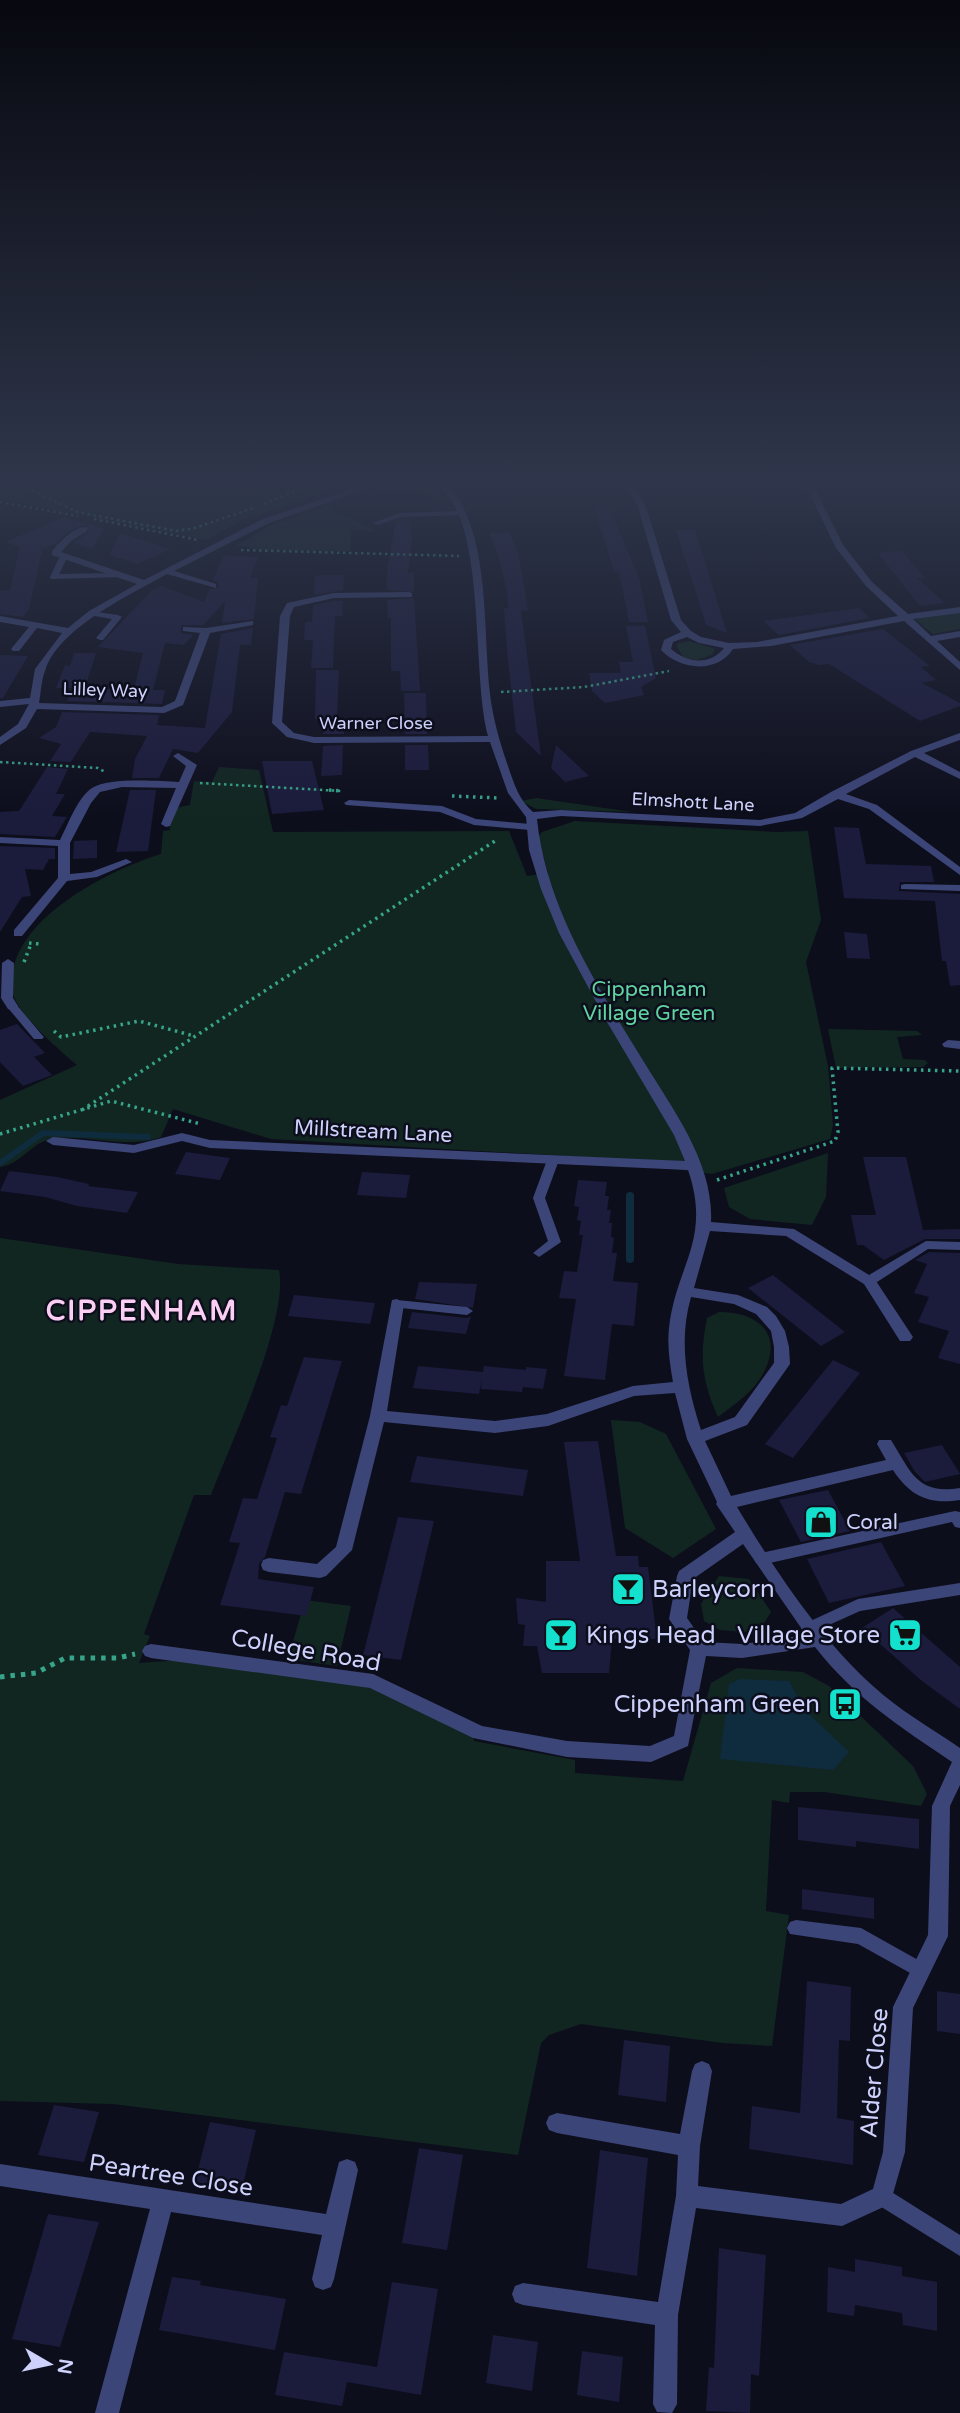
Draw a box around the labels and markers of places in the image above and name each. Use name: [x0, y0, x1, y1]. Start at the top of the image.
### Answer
shop icon: Coral: [802, 1503, 840, 1541]
place label: Coral: [846, 1510, 898, 1535]
bar icon: Barleycorn: [609, 1570, 647, 1608]
place label: Barleycorn: [652, 1575, 775, 1604]
bar icon: Kings Head: [542, 1616, 580, 1654]
supermarket icon: Village Store: [886, 1616, 924, 1654]
place label: Kings Head: [586, 1621, 716, 1650]
place label: Village Store: [737, 1621, 880, 1650]
bus stop icon: Cippenham Green: [826, 1685, 864, 1723]
place label: Cippenham Green: [614, 1690, 820, 1719]

